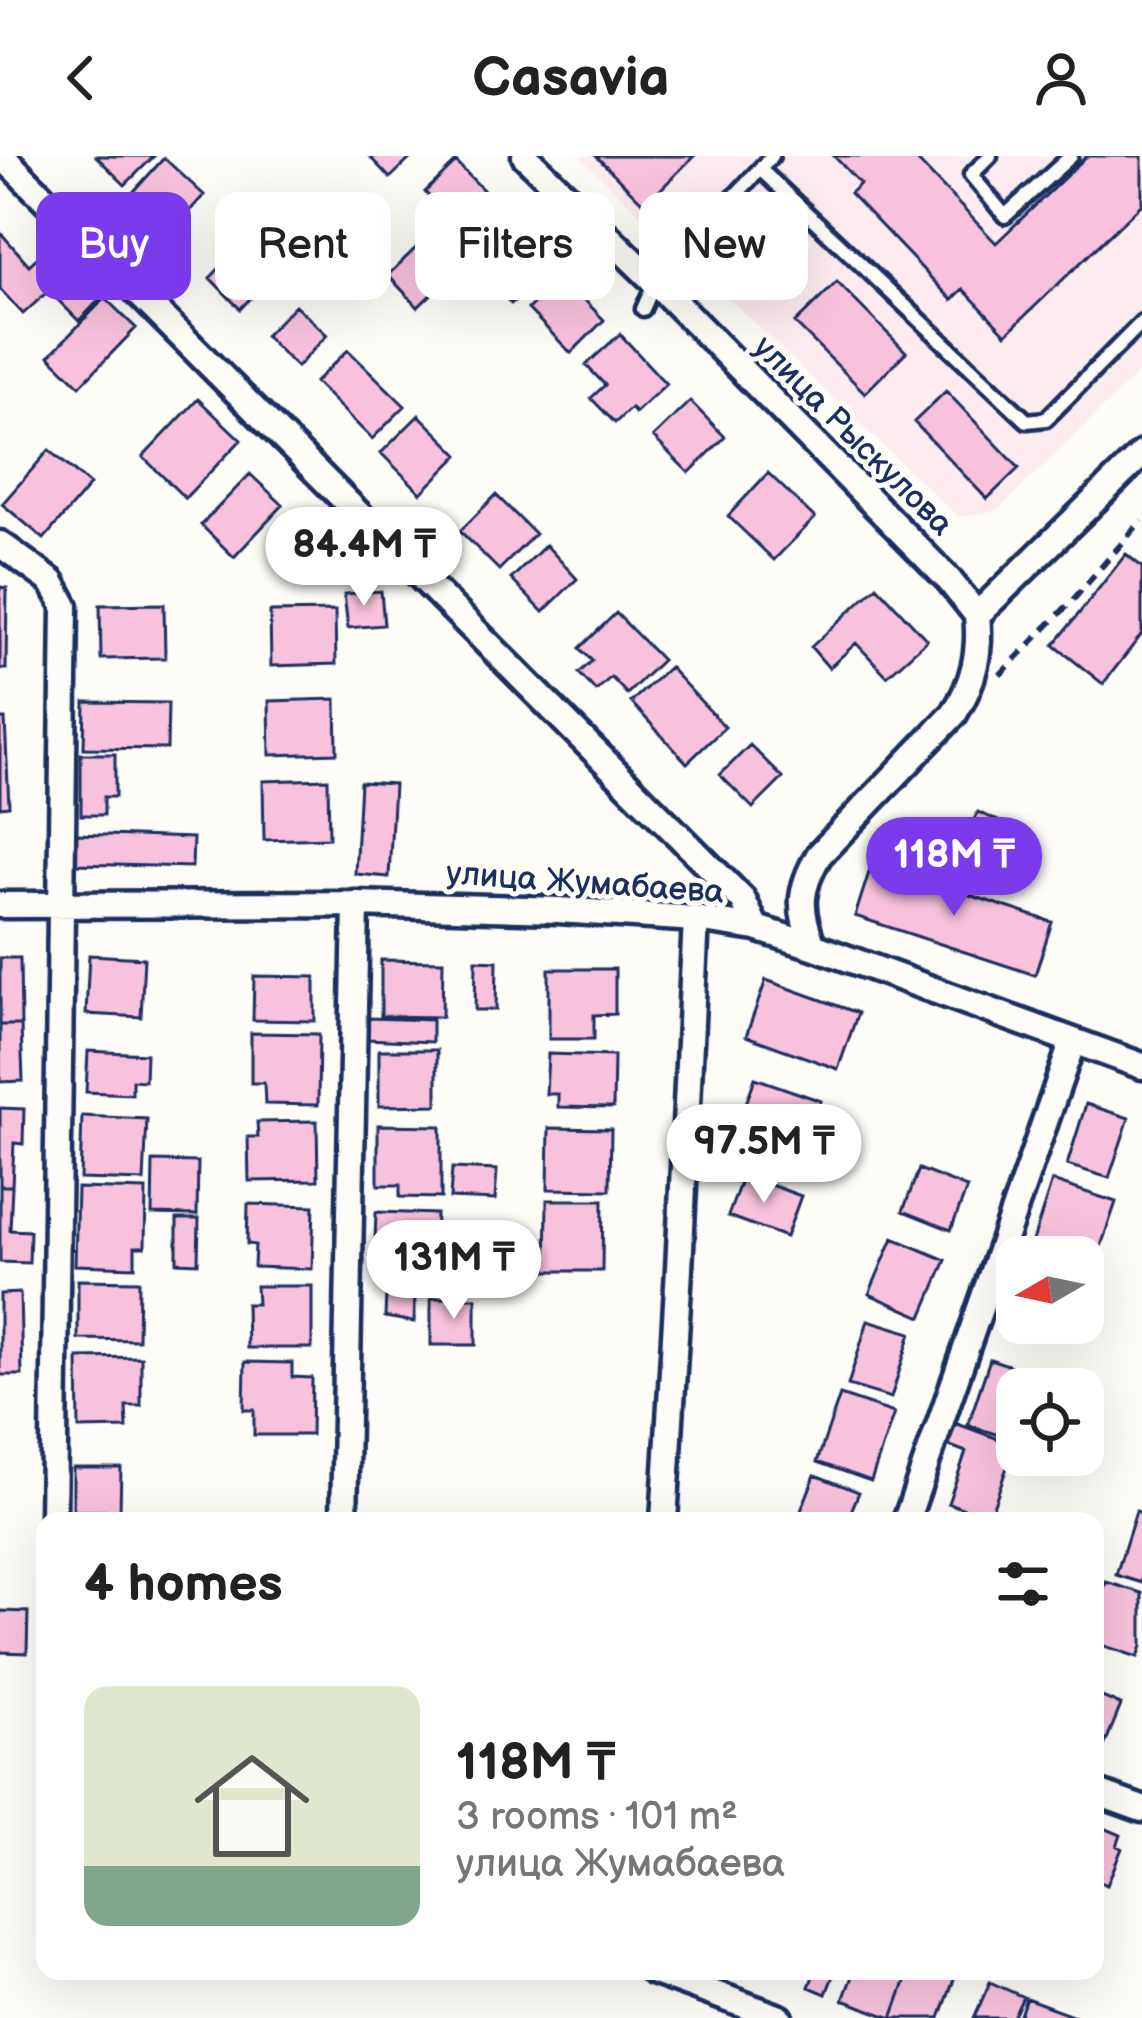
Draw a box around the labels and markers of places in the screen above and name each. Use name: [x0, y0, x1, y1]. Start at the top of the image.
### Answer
pin: 84.4M ₸: [253, 507, 475, 609]
pin: 118M ₸: [856, 817, 1052, 919]
pin: 97.5M ₸: [653, 1104, 875, 1206]
pin: 131M ₸: [356, 1220, 552, 1322]

